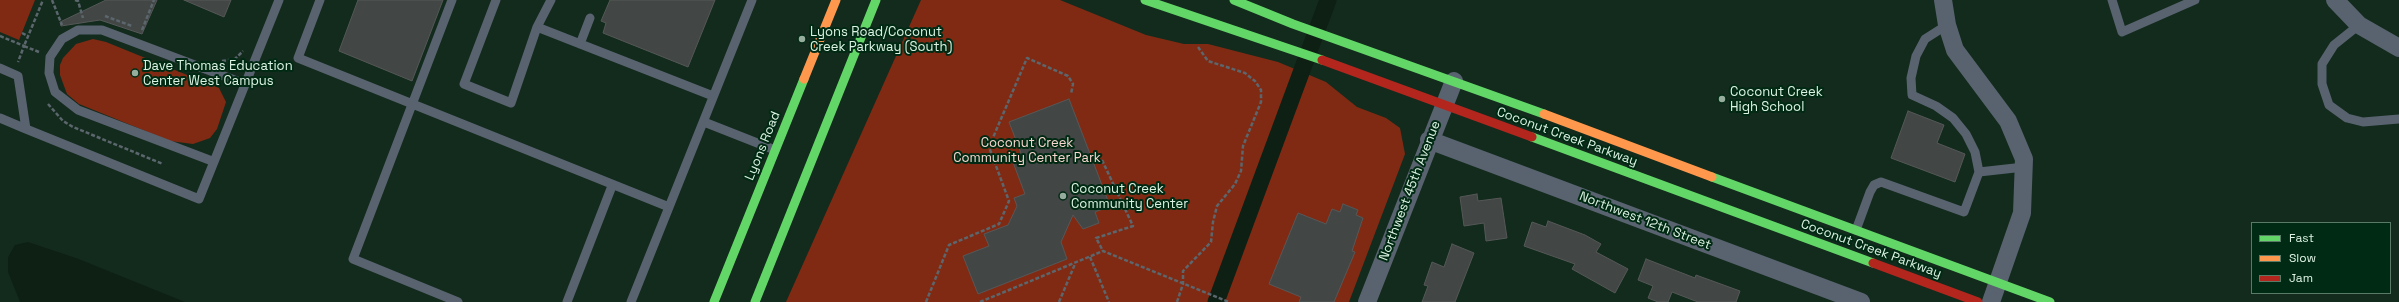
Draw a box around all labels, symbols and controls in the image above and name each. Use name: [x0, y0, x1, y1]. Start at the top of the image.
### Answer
place label: Lyons Road/Coconut Creek Parkway (South): [810, 24, 952, 55]
marker: Lyons Road/Coconut Creek Parkway (South): [797, 34, 807, 44]
place label: Dave Thomas Education Center West Campus: [143, 58, 293, 89]
marker: Dave Thomas Education Center West Campus: [130, 68, 140, 78]
place label: Coconut Creek High School: [1730, 84, 1823, 115]
marker: Coconut Creek High School: [1717, 94, 1727, 104]
street label: Coconut Creek Parkway: [1494, 104, 1640, 170]
street label: Lyons Road: [742, 109, 784, 183]
street label: Northwest 45th Avenue: [1376, 119, 1444, 263]
park label: Coconut Creek Community Center Park: [953, 135, 1101, 166]
place label: Coconut Creek Community Center: [1071, 181, 1188, 212]
street label: Northwest 12th Street: [1577, 189, 1713, 253]
marker: Coconut Creek Community Center: [1058, 191, 1068, 201]
street label: Coconut Creek Parkway: [1798, 216, 1944, 282]
legend: [2251, 222, 2391, 294]
text: Fast: [2289, 230, 2314, 246]
text: Slow: [2289, 250, 2316, 266]
text: Jam: [2289, 270, 2313, 286]

